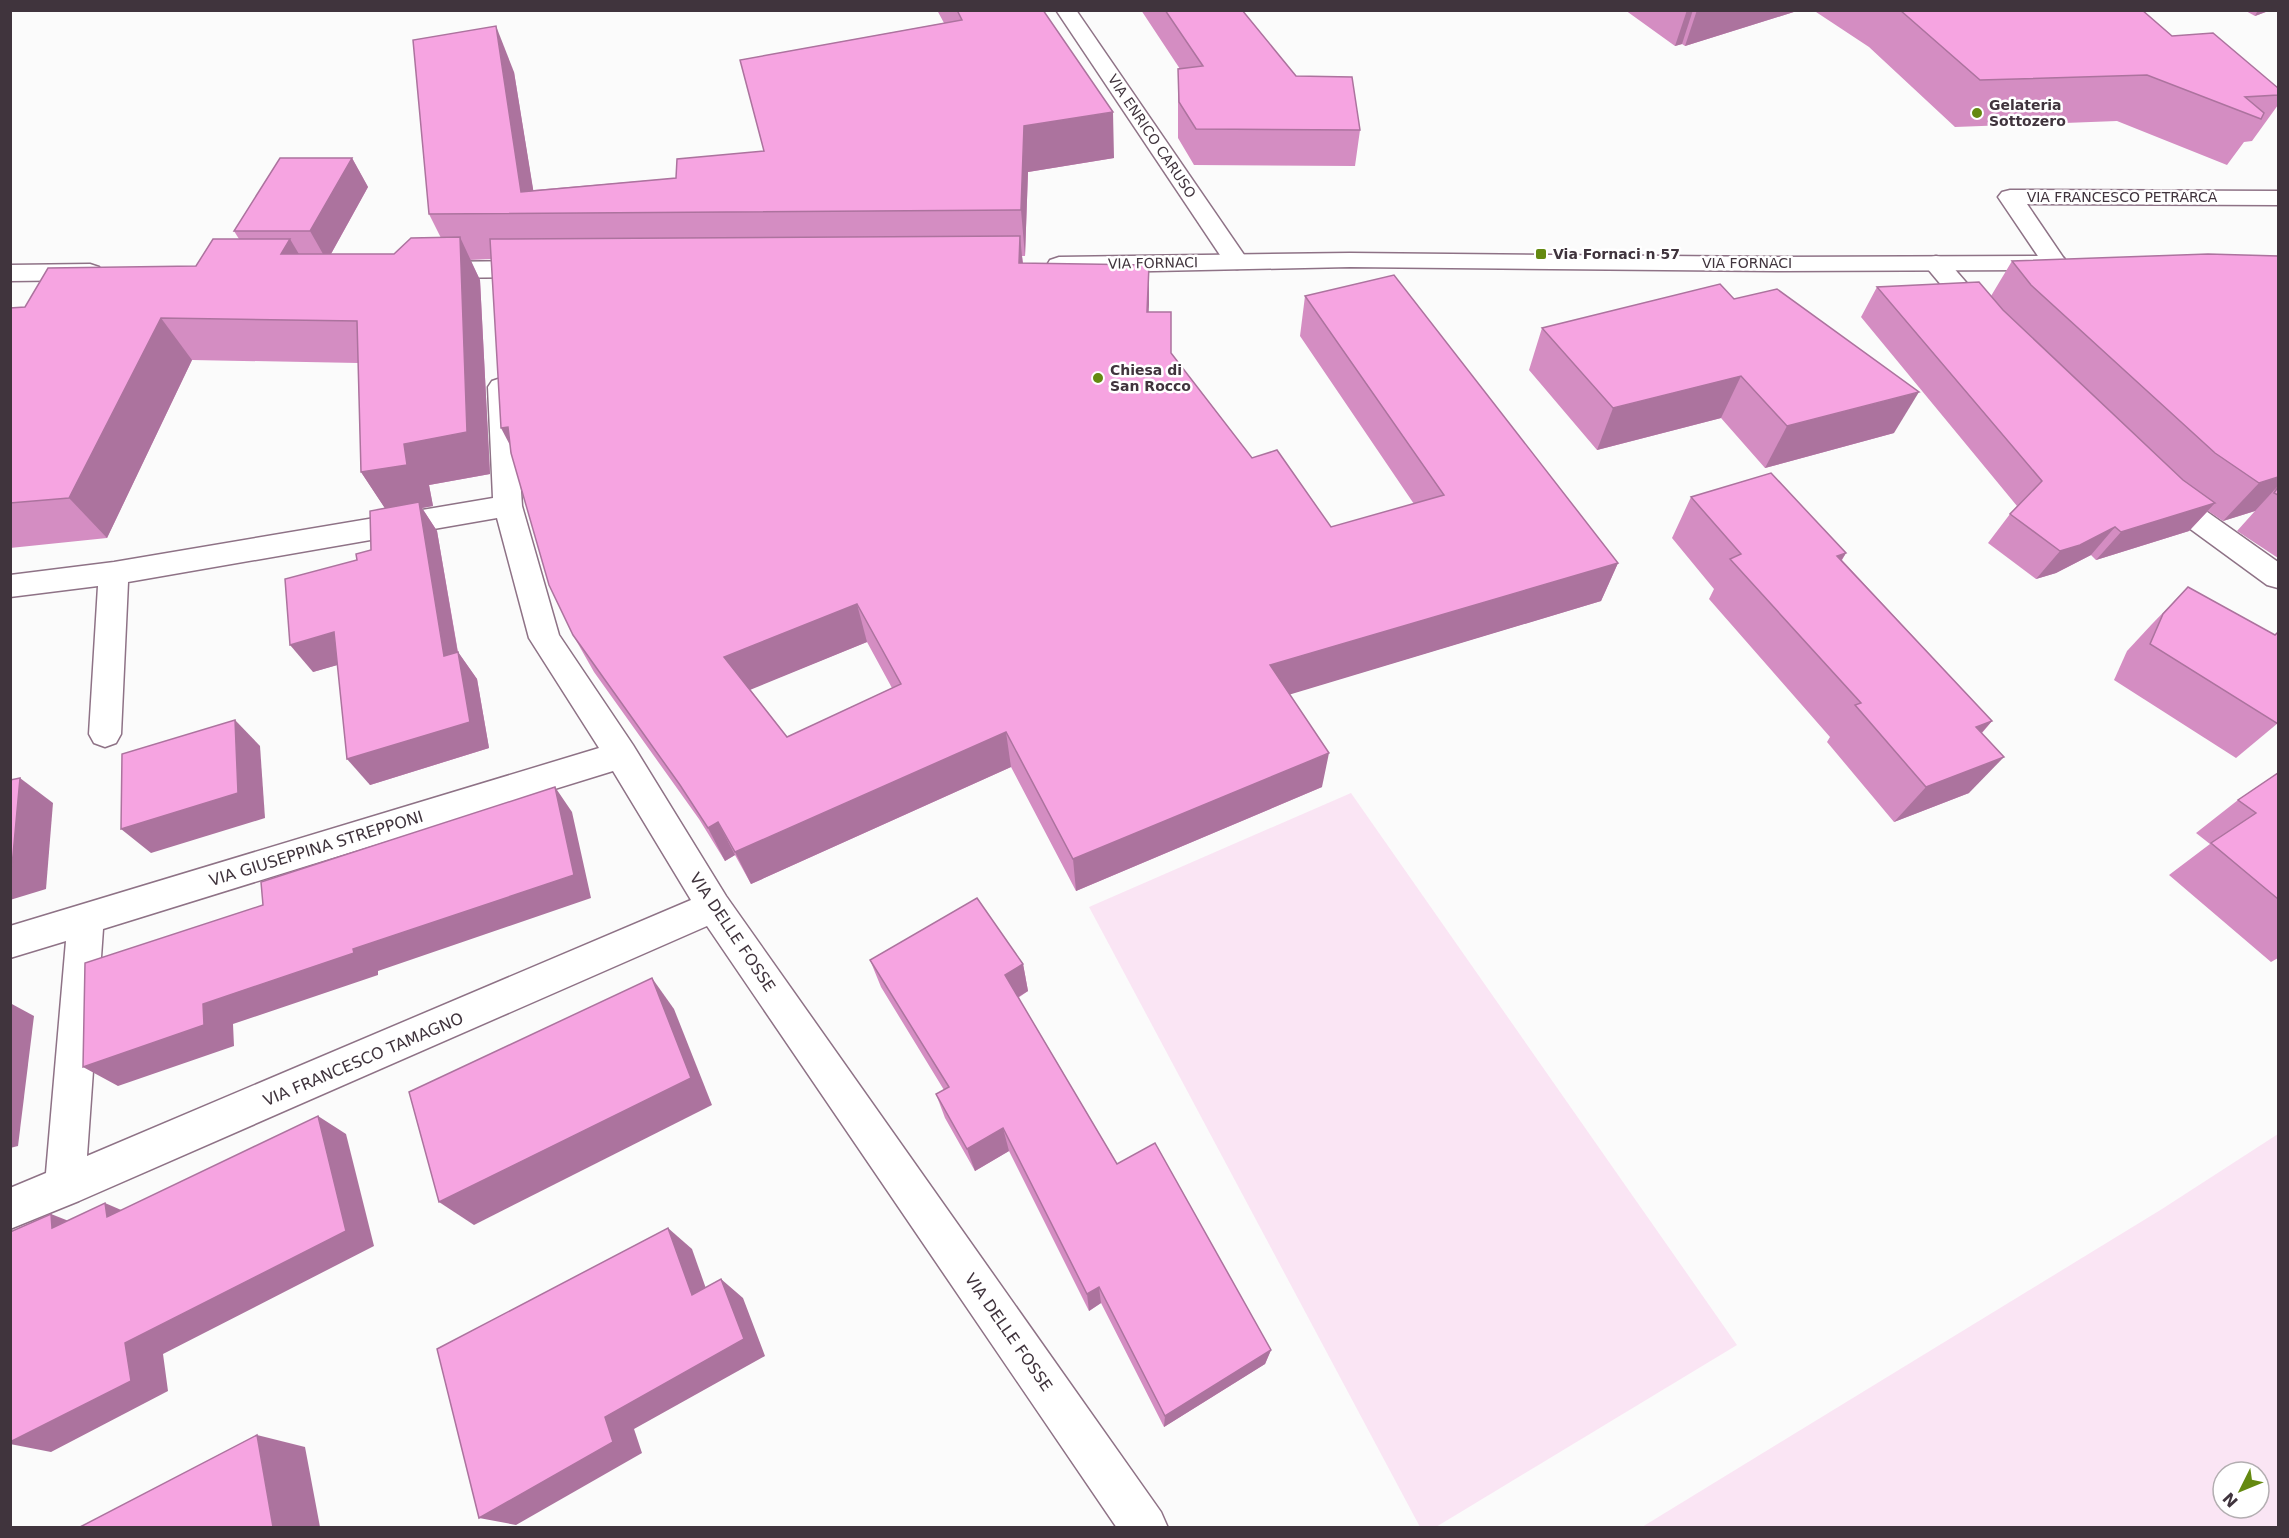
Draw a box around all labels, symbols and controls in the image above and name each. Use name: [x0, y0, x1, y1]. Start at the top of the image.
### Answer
street label: VIA ENRICO CARUSO: [1105, 71, 1199, 201]
place label: Gelateria Sottozero: [1989, 97, 2066, 129]
marker: Gelateria Sottozero: [1970, 106, 1984, 120]
street label: VIA FRANCESCO PETRARCA: [2027, 189, 2218, 205]
place label: Via Fornaci n 57: [1553, 246, 1680, 262]
marker: Via Fornaci n 57: [1534, 247, 1548, 261]
street label: VIA FORNACI: [1108, 254, 1198, 272]
street label: VIA FORNACI: [1702, 255, 1792, 271]
place label: Chiesa di San Rocco: [1110, 362, 1191, 394]
marker: Chiesa di San Rocco: [1091, 371, 1105, 385]
street label: VIA GIUSEPPINA STREPPONI: [207, 807, 425, 890]
street label: VIA DELLE FOSSE: [686, 869, 779, 995]
street label: VIA FRANCESCO TAMAGNO: [260, 1009, 466, 1110]
street label: VIA DELLE FOSSE: [961, 1270, 1056, 1395]
north arrow: [2211, 1460, 2271, 1520]
text: N: [2219, 1489, 2242, 1511]

